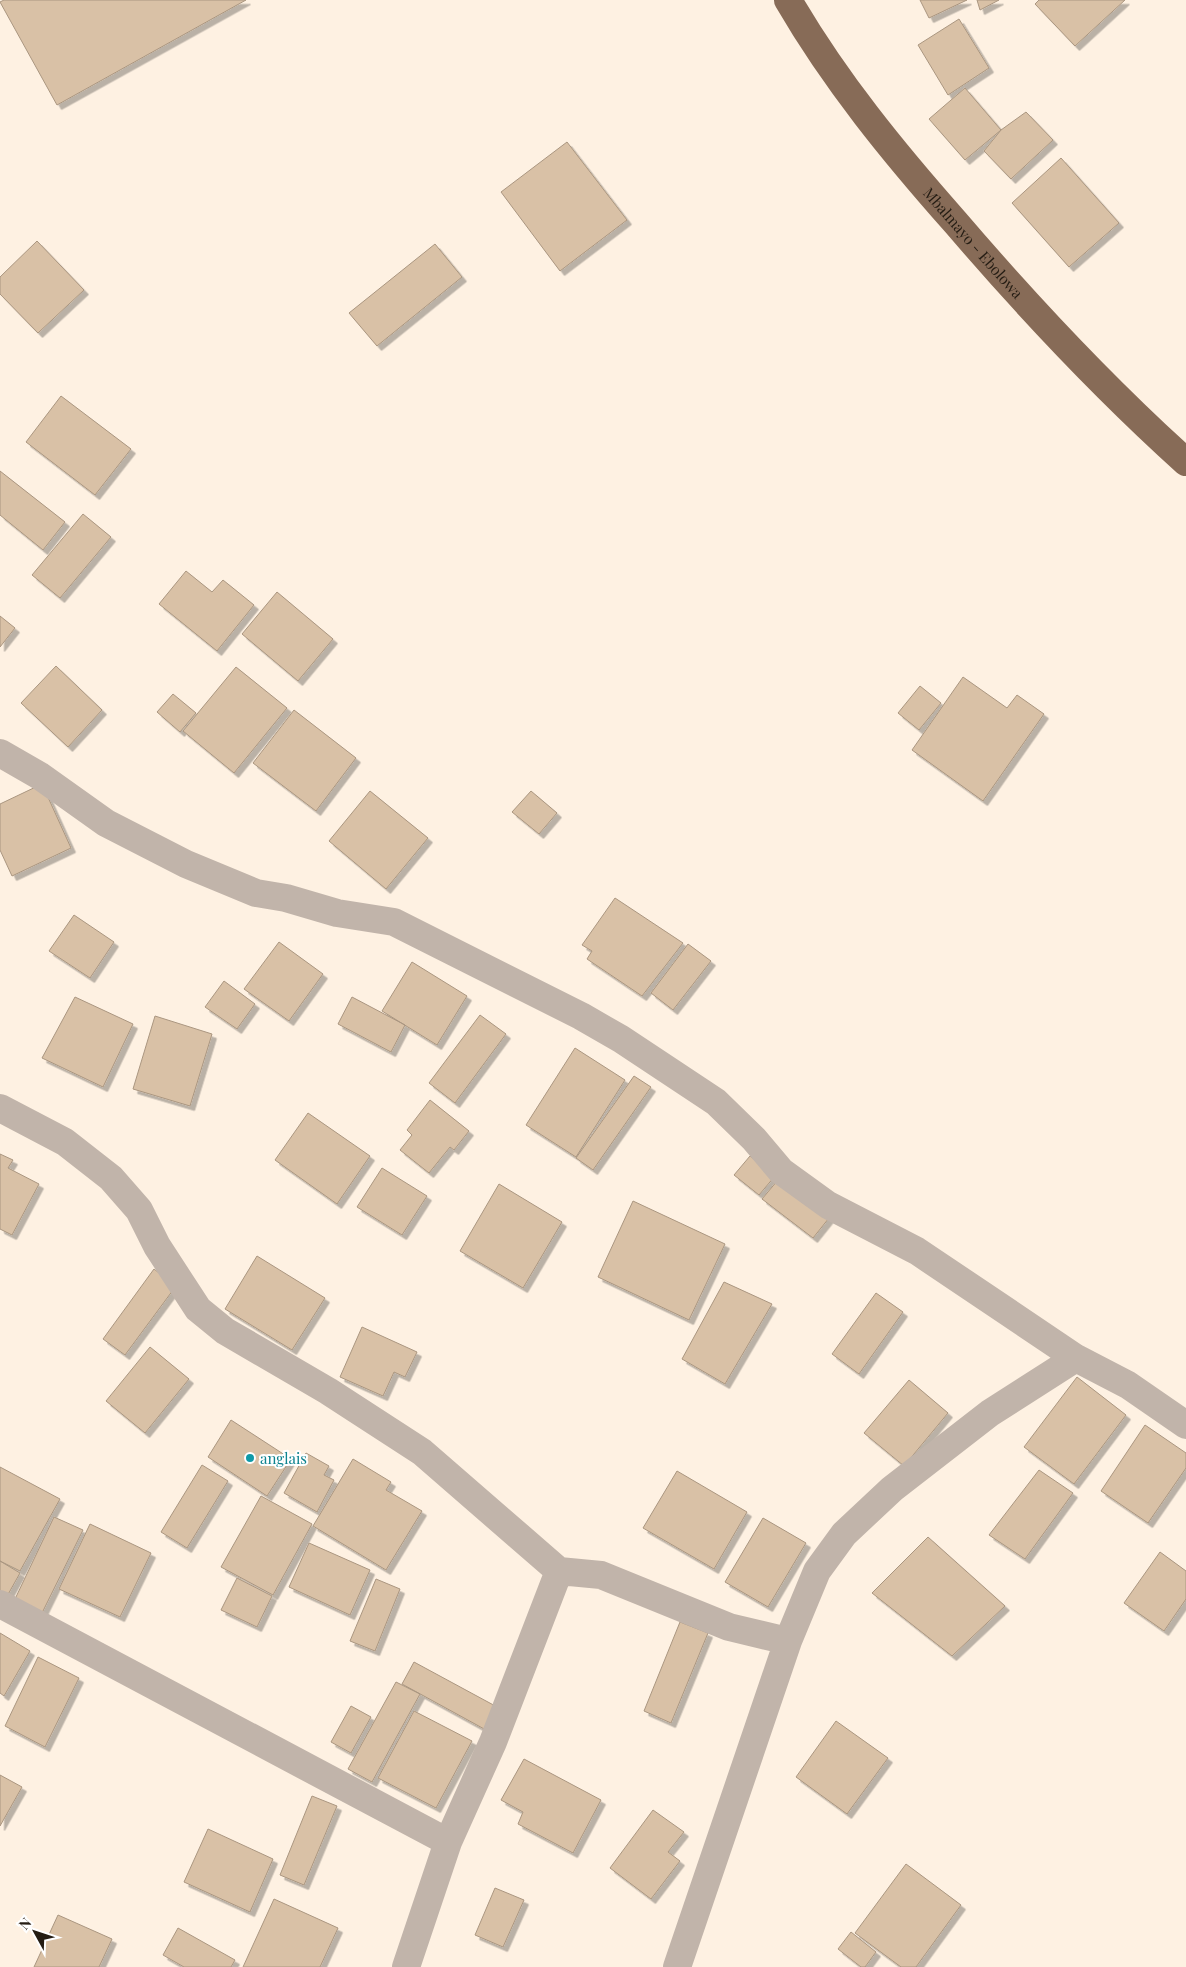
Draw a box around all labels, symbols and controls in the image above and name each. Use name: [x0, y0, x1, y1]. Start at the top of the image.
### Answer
street label: Mbalmayo - Ebolowa: [919, 183, 1028, 303]
place label: anglais: [260, 1448, 307, 1468]
marker: anglais: [244, 1452, 256, 1464]
north arrow: [10, 1907, 60, 1957]
text: N: [14, 1913, 35, 1933]

